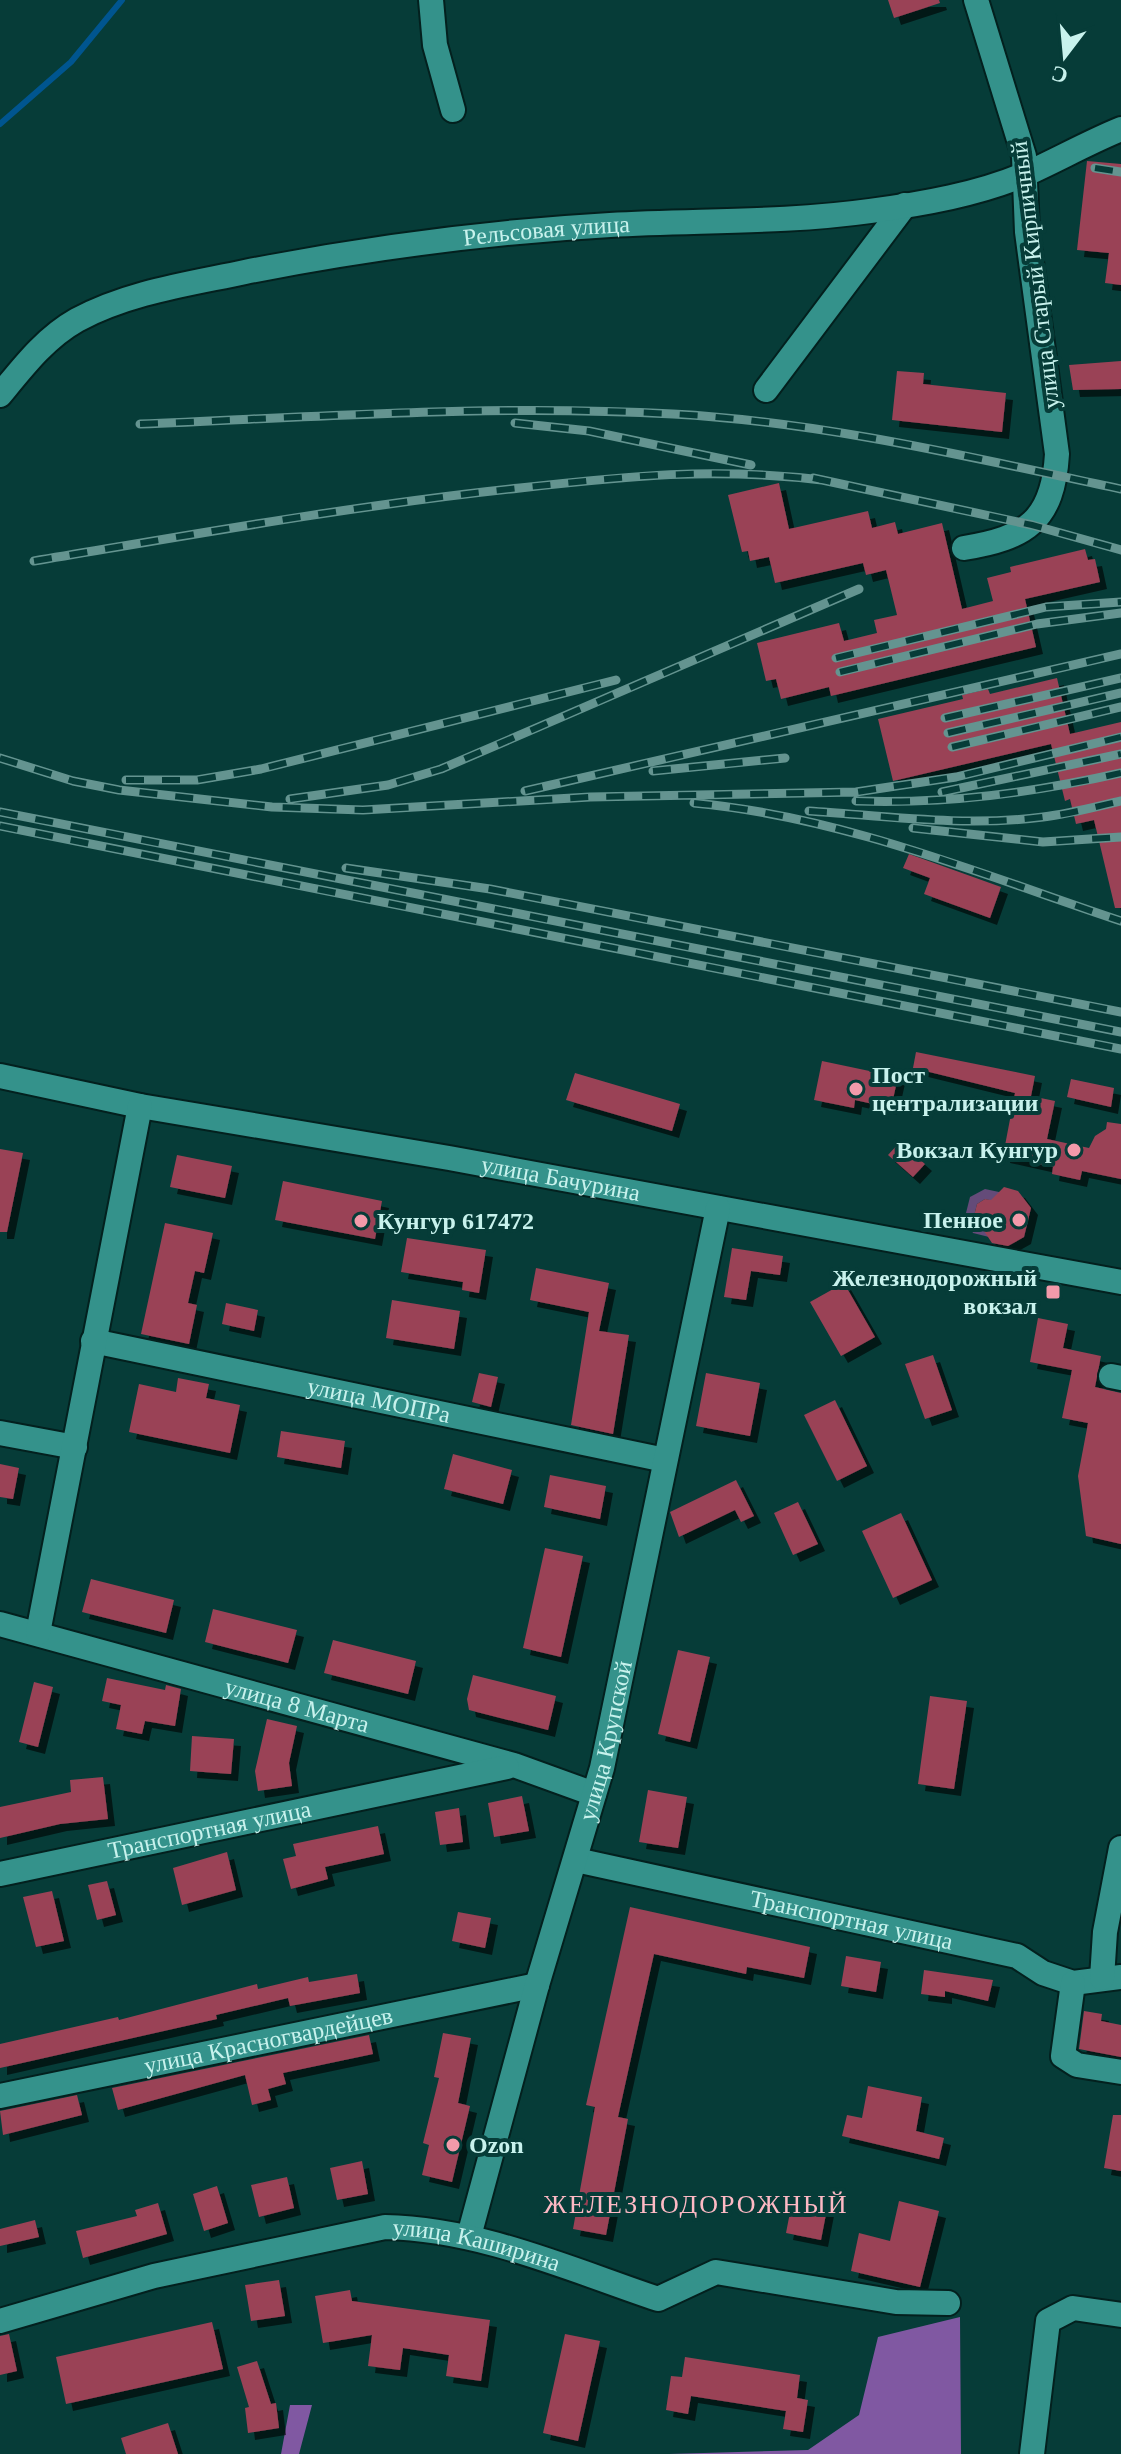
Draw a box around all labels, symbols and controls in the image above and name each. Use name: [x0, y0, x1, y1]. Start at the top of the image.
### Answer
north arrow: [1025, 16, 1105, 96]
text: С: [1049, 61, 1071, 89]
street label: улица Старый Кирпичный: [1006, 139, 1064, 410]
street label: Рельсовая улица: [462, 211, 631, 251]
place label: Пост централизации: [872, 1062, 1039, 1116]
marker: Пост централизации: [847, 1080, 865, 1098]
place label: Вокзал Кунгур: [896, 1137, 1058, 1163]
marker: Вокзал Кунгур: [1065, 1141, 1083, 1159]
street label: улица Бачурина: [479, 1151, 643, 1206]
place label: Пенное: [923, 1207, 1003, 1233]
place label: Кунгур 617472: [377, 1208, 534, 1234]
marker: Пенное: [1010, 1211, 1028, 1229]
marker: Кунгур 617472: [352, 1212, 370, 1230]
place label: Железнодорожный вокзал: [832, 1265, 1037, 1319]
marker: Железнодорожный вокзал: [1044, 1283, 1062, 1301]
street label: улица МОПРа: [305, 1373, 453, 1428]
street label: улица Крупской: [574, 1658, 637, 1824]
street label: улица 8 Марта: [222, 1673, 372, 1738]
street label: Транспортная улица: [106, 1796, 314, 1864]
street label: Транспортная улица: [748, 1885, 956, 1955]
street label: улица Красногвардейцев: [142, 2002, 395, 2079]
place label: Ozon: [469, 2132, 524, 2158]
marker: Ozon: [444, 2136, 462, 2154]
district label: ЖЕЛЕЗНОДОРОЖНЫЙ: [544, 2190, 848, 2219]
street label: улица Каширина: [392, 2214, 564, 2277]

